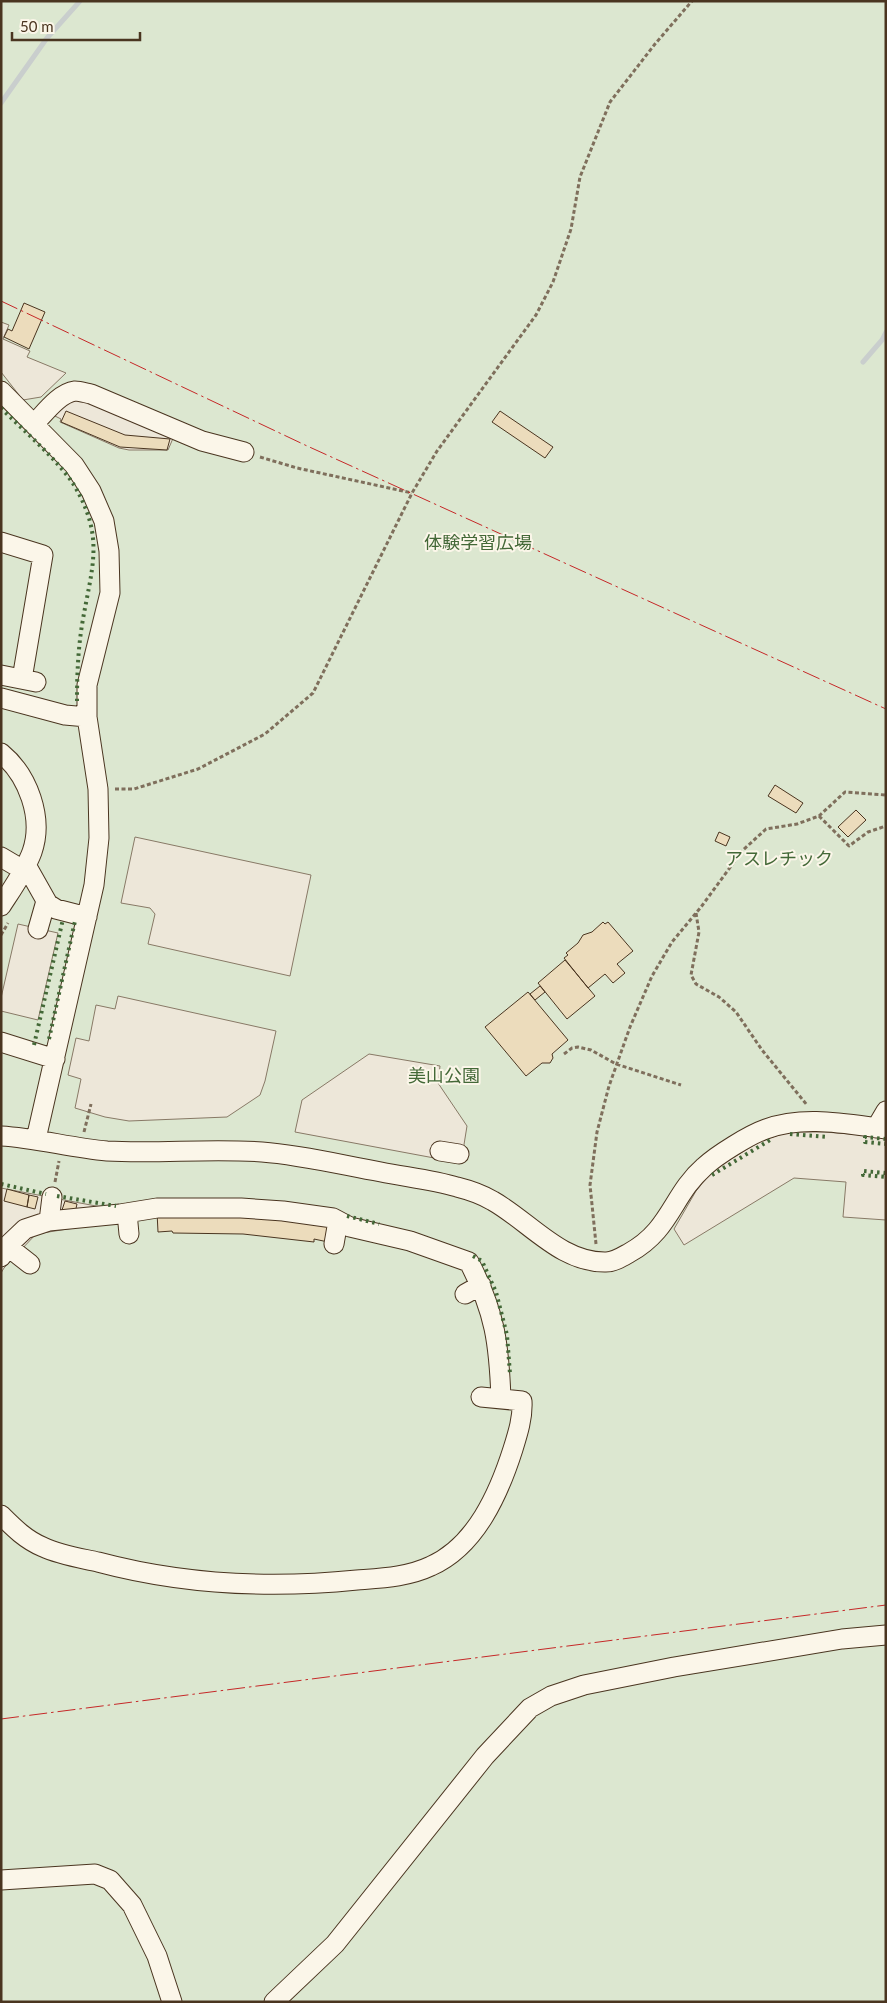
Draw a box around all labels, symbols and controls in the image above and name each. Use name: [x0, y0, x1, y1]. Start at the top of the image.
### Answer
scale bar: [12, 10, 140, 42]
text: 50 m: [20, 17, 54, 35]
park label: 体験学習広場: [424, 531, 532, 553]
park label: アスレチック: [725, 847, 833, 869]
park label: 美山公園: [408, 1064, 480, 1086]

